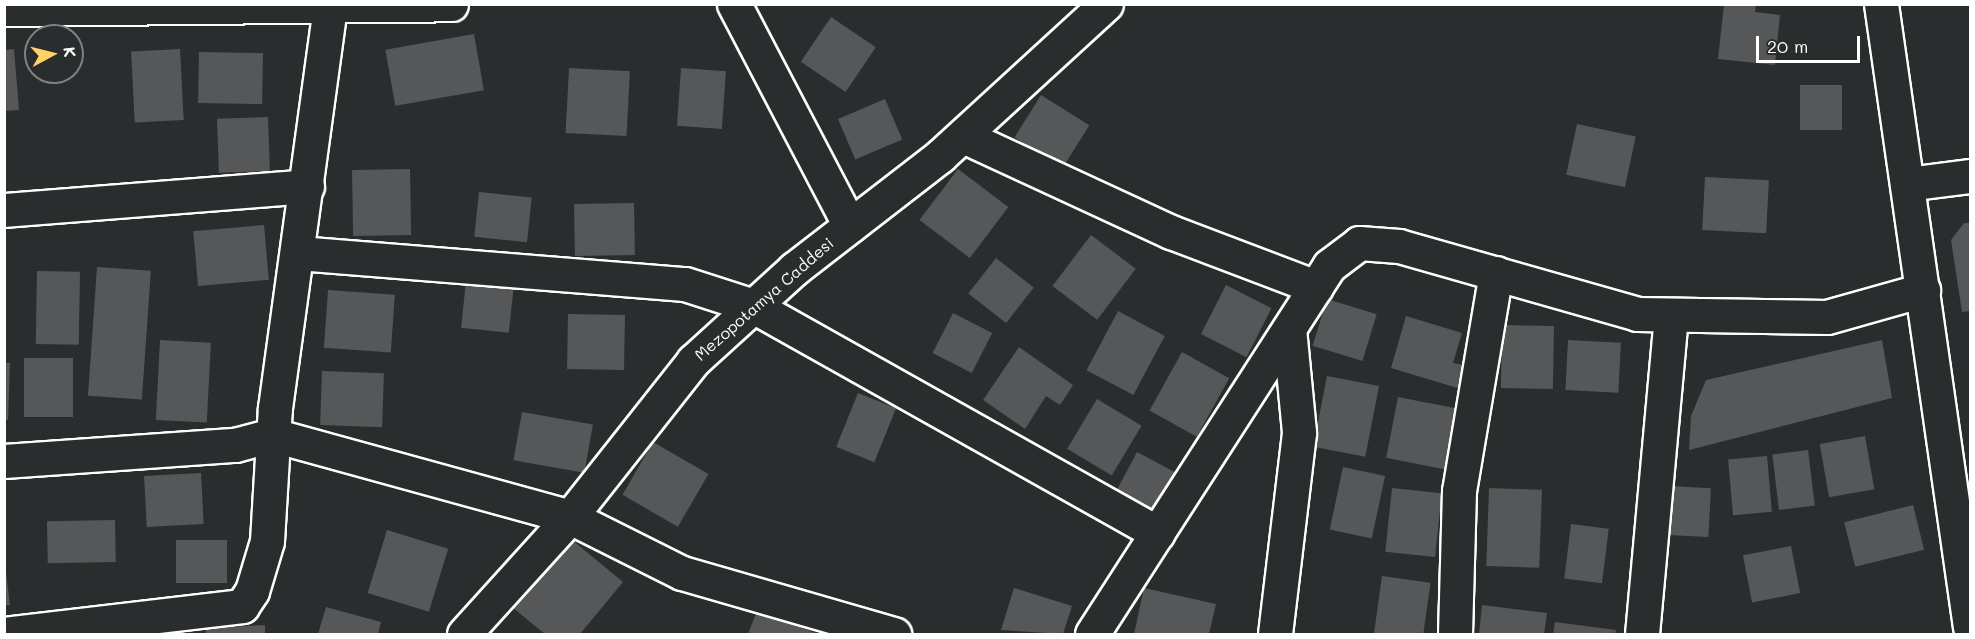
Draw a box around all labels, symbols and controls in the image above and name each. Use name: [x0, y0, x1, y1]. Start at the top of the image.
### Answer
north arrow: [24, 24, 84, 84]
scale bar: [1759, 24, 1862, 62]
text: 20 m: [1767, 34, 1808, 58]
text: K: [59, 45, 81, 58]
street label: Mezopotamya Caddesi: [691, 233, 837, 365]

